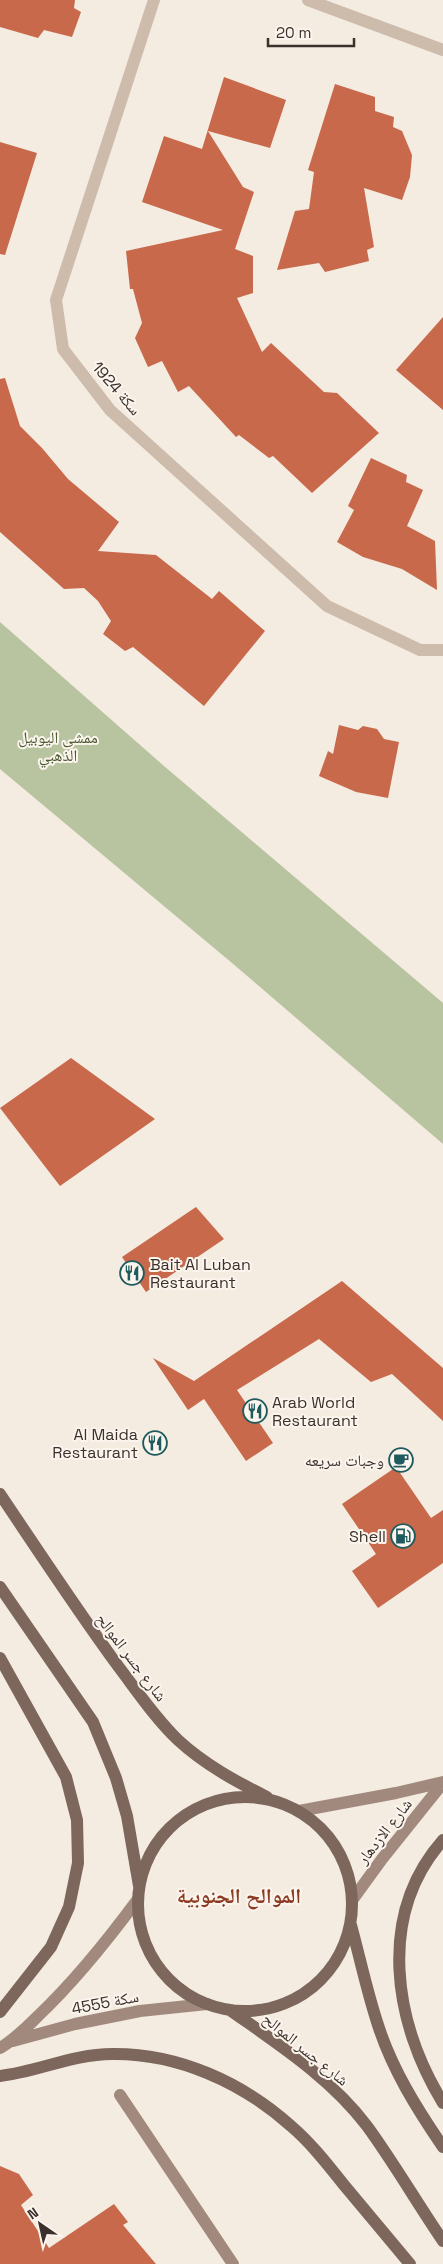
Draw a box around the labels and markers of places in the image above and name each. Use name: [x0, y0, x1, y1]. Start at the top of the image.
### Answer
place label: Bait Al Luban Restaurant: [150, 1254, 251, 1293]
restaurant icon: Bait Al Luban Restaurant: [119, 1260, 145, 1286]
place label: Arab World Restaurant: [272, 1392, 358, 1431]
restaurant icon: Arab World Restaurant: [242, 1398, 268, 1424]
place label: Al Maida Restaurant: [52, 1424, 138, 1463]
restaurant icon: Al Maida Restaurant: [142, 1430, 168, 1456]
cafe icon: وجبات سريعه: [388, 1447, 414, 1473]
place label: وجبات سريعه: [305, 1450, 384, 1471]
fuel station icon: Shell: [390, 1523, 416, 1549]
place label: Shell: [349, 1526, 386, 1547]

